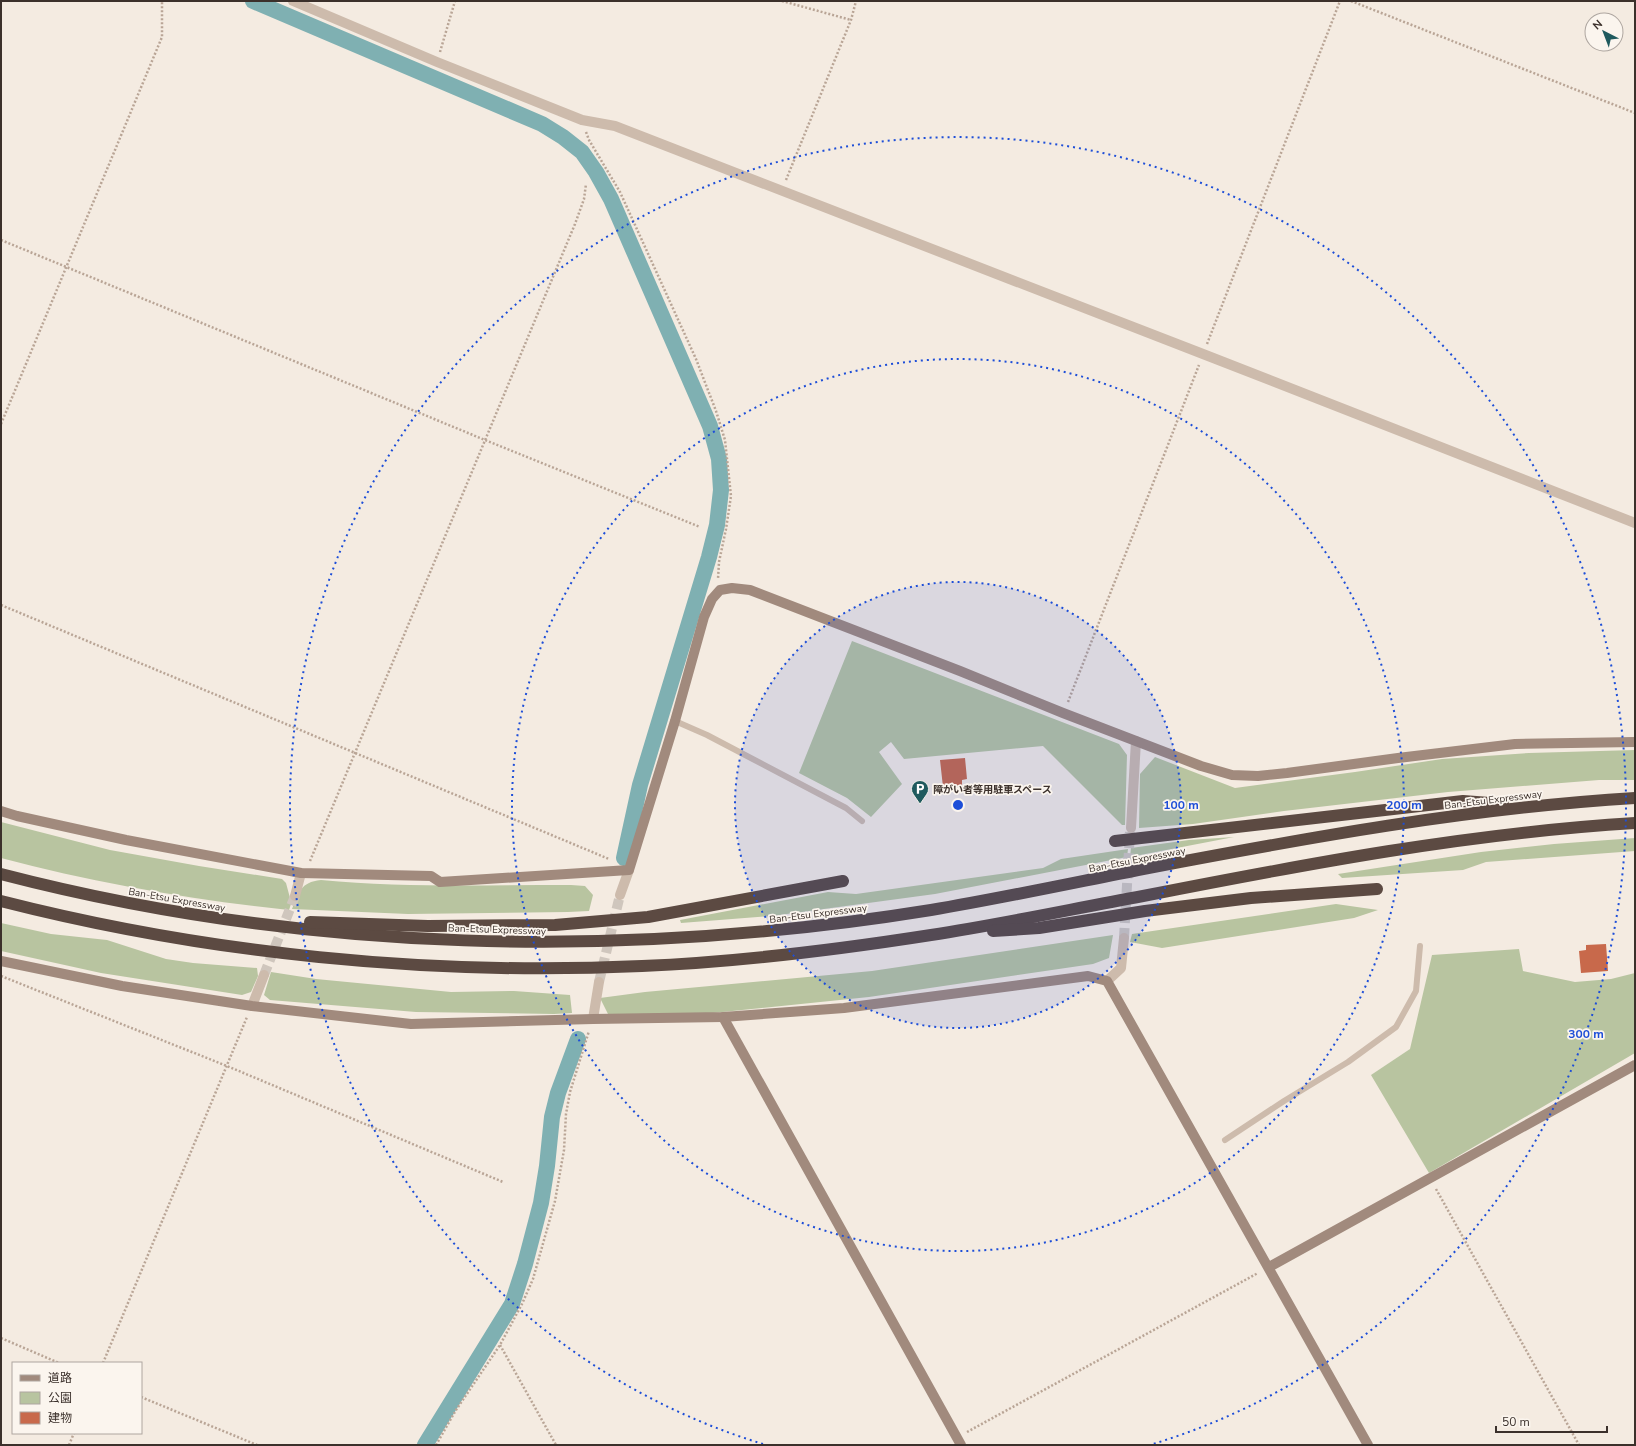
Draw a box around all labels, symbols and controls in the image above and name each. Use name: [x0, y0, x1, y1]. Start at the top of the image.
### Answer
north arrow: [1584, 12, 1624, 52]
text: N: [1590, 17, 1606, 33]
parking icon: 障がい者等用駐車スペース: [910, 779, 930, 804]
place label: 障がい者等用駐車スペース: [933, 783, 1052, 797]
street label: Ban-Etsu Expressway: [1444, 787, 1544, 813]
text: 100 m: [1163, 797, 1199, 813]
text: 200 m: [1386, 797, 1422, 813]
centre of rings: [951, 798, 965, 812]
street label: Ban-Etsu Expressway: [1088, 844, 1188, 876]
street label: Ban-Etsu Expressway: [127, 885, 227, 916]
street label: Ban-Etsu Expressway: [769, 901, 869, 927]
street label: Ban-Etsu Expressway: [448, 921, 547, 939]
text: 300 m: [1568, 1026, 1604, 1042]
legend: [12, 1362, 142, 1434]
text: 道路: [48, 1370, 72, 1386]
text: 公園: [48, 1390, 72, 1406]
scale bar: [1496, 1408, 1607, 1434]
text: 建物: [48, 1410, 72, 1426]
text: 50 m: [1502, 1414, 1530, 1430]

